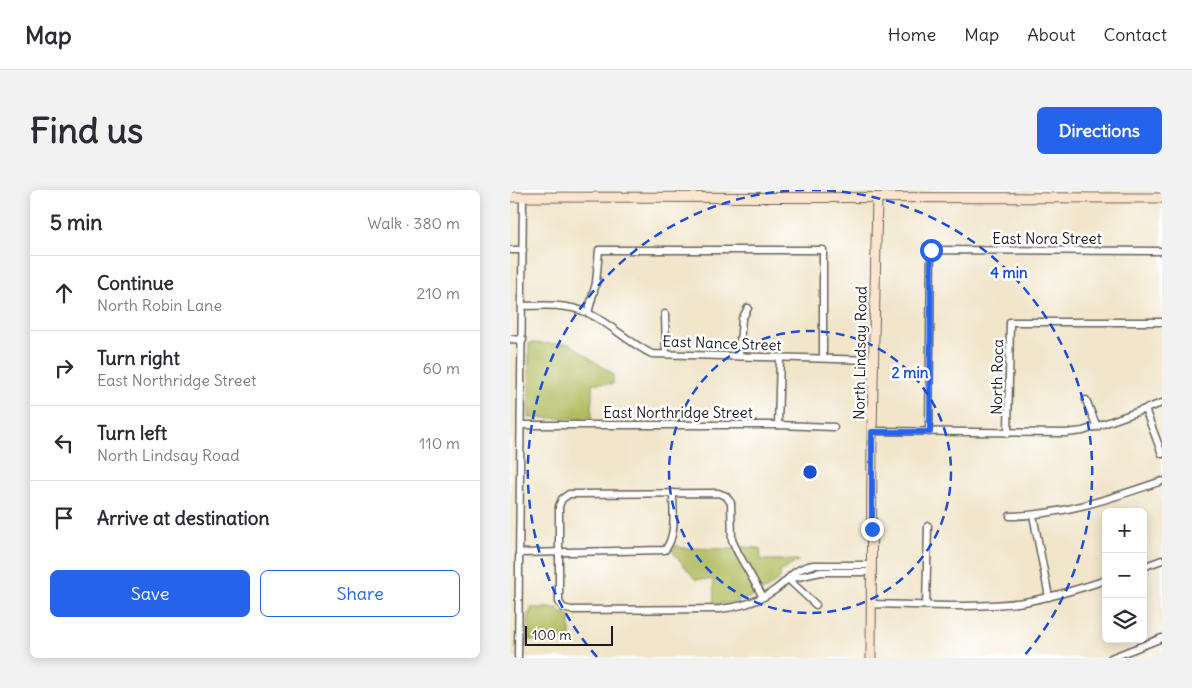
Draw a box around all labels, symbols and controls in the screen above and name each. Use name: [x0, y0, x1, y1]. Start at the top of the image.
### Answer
text: Map: [25, 20, 72, 50]
text: Home: [888, 23, 936, 46]
text: Map: [964, 23, 999, 46]
text: About: [1027, 23, 1075, 46]
text: Contact: [1103, 23, 1167, 46]
button: Directions: [1037, 107, 1162, 154]
text: Find us: [30, 108, 143, 152]
text: 5 min: [50, 209, 102, 236]
text: Walk · 380 m: [367, 213, 460, 233]
street label: East Nora Street: [992, 229, 1102, 248]
route start: [920, 239, 943, 262]
text: 4 min: [990, 263, 1028, 282]
text: Continue: [97, 271, 174, 295]
icon: ahead: [50, 279, 78, 307]
text: 210 m: [417, 283, 460, 303]
street label: North Lindsay Road: [849, 286, 871, 420]
text: North Robin Lane: [97, 295, 222, 315]
street label: East Nance Street: [662, 331, 782, 355]
street label: North Roca: [987, 338, 1007, 415]
text: Turn right: [97, 346, 180, 370]
icon: right: [50, 354, 78, 382]
text: 60 m: [422, 358, 460, 378]
text: 2 min: [892, 363, 929, 382]
text: East Northridge Street: [97, 370, 256, 390]
street label: East Northridge Street: [603, 403, 753, 422]
text: Turn left: [97, 421, 167, 445]
icon: left: [50, 429, 78, 457]
text: 110 m: [419, 433, 460, 453]
text: North Lindsay Road: [97, 445, 240, 465]
centre of rings: [801, 463, 819, 481]
icon: arrive: [50, 504, 78, 532]
text: Arrive at destination: [97, 506, 270, 530]
map controls: [1102, 508, 1147, 643]
button: +: [1102, 508, 1147, 553]
route end: [861, 518, 884, 541]
button: −: [1102, 553, 1147, 598]
button: Save: [50, 570, 250, 617]
button: Share: [260, 570, 460, 617]
button: layers: [1102, 598, 1147, 643]
scale bar: [525, 623, 612, 646]
text: 100 m: [532, 626, 572, 644]

